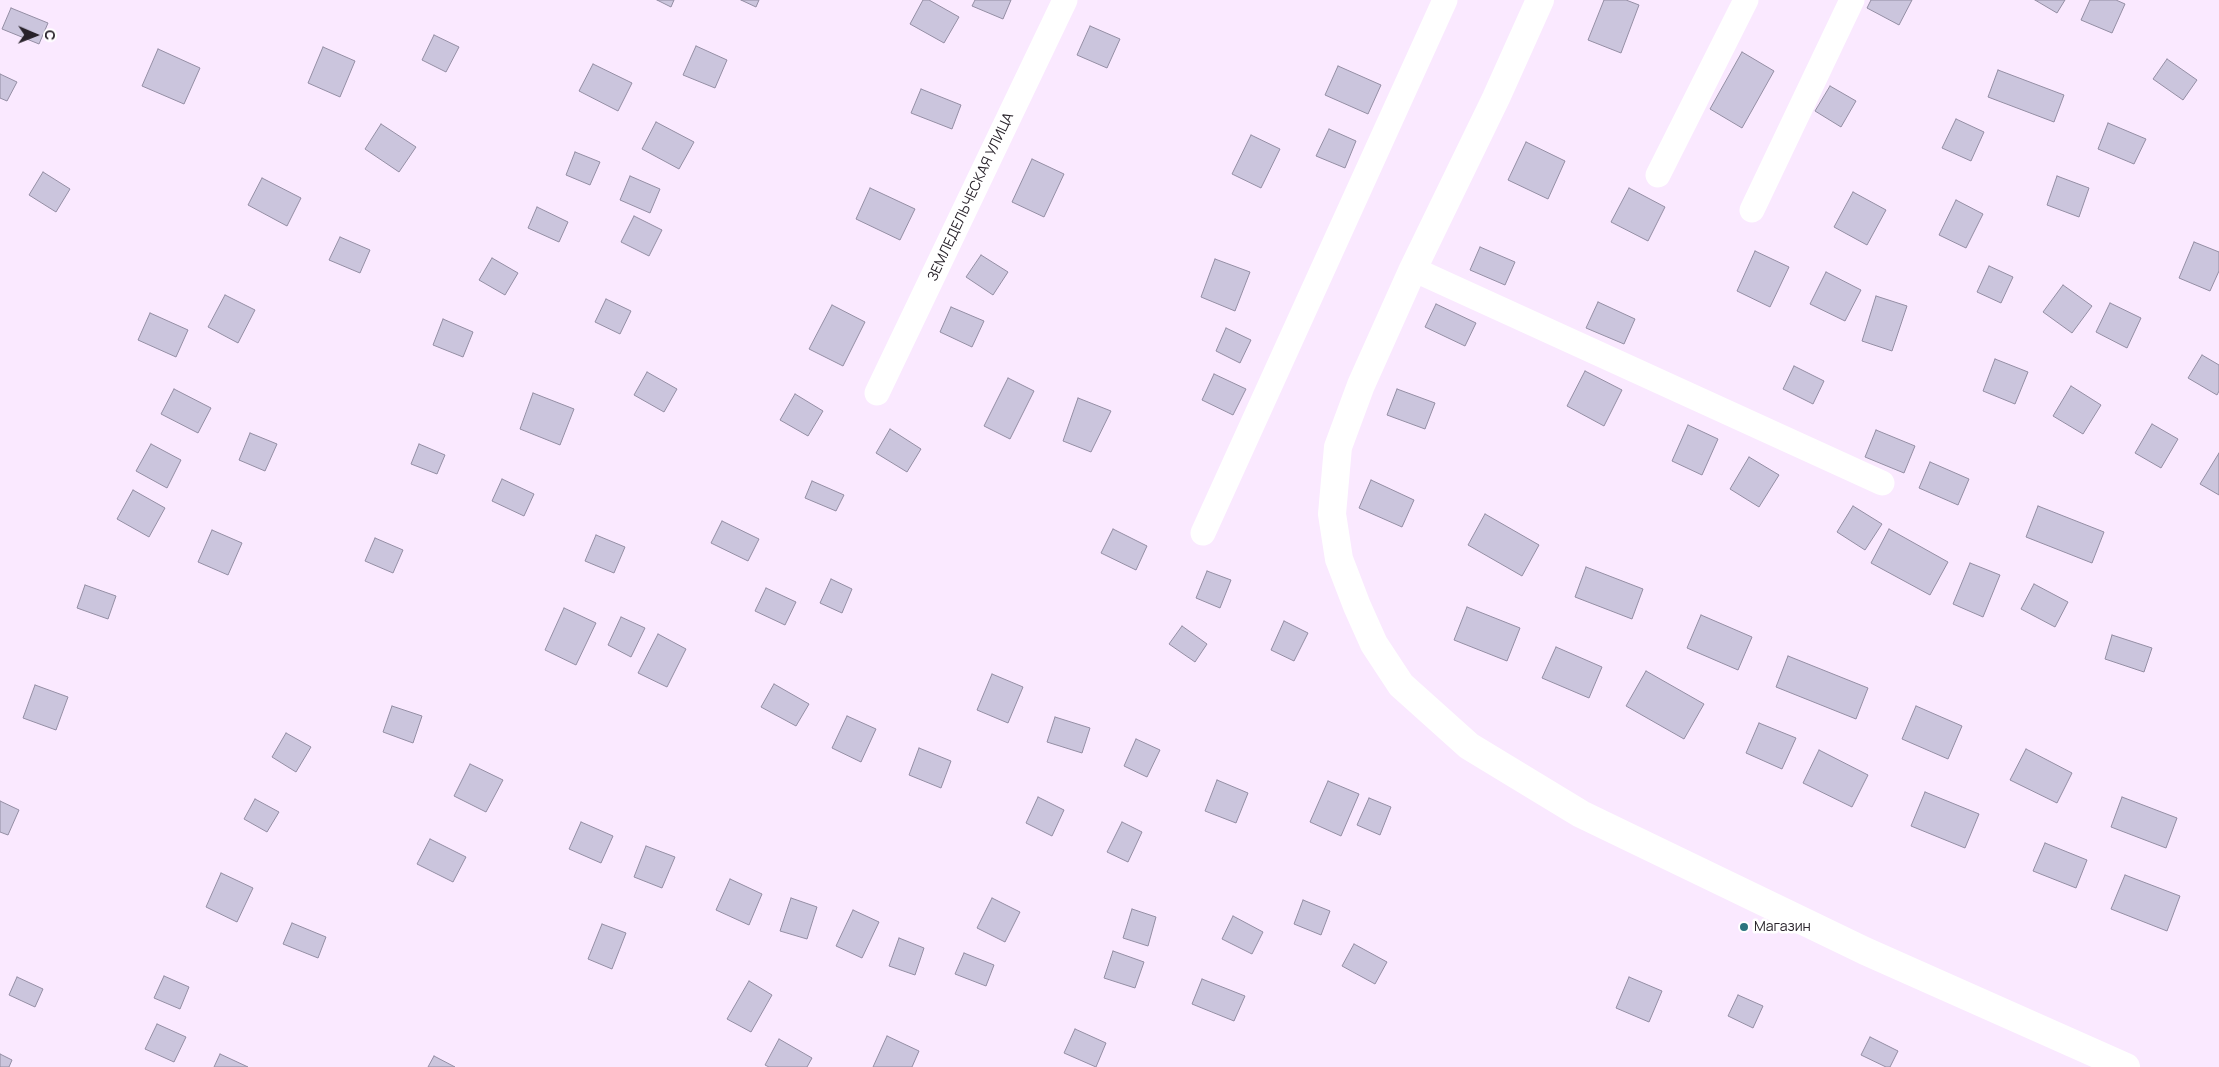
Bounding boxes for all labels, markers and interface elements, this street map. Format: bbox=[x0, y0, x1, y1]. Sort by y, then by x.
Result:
north arrow bbox=[10, 10, 60, 60]
text: С bbox=[41, 30, 60, 41]
street label: ЗЕМЛЕДЕЛЬЧЕСКАЯ УЛИЦА bbox=[925, 110, 1017, 284]
place label: Магазин bbox=[1754, 919, 1811, 935]
marker: Магазин bbox=[1738, 921, 1750, 933]

